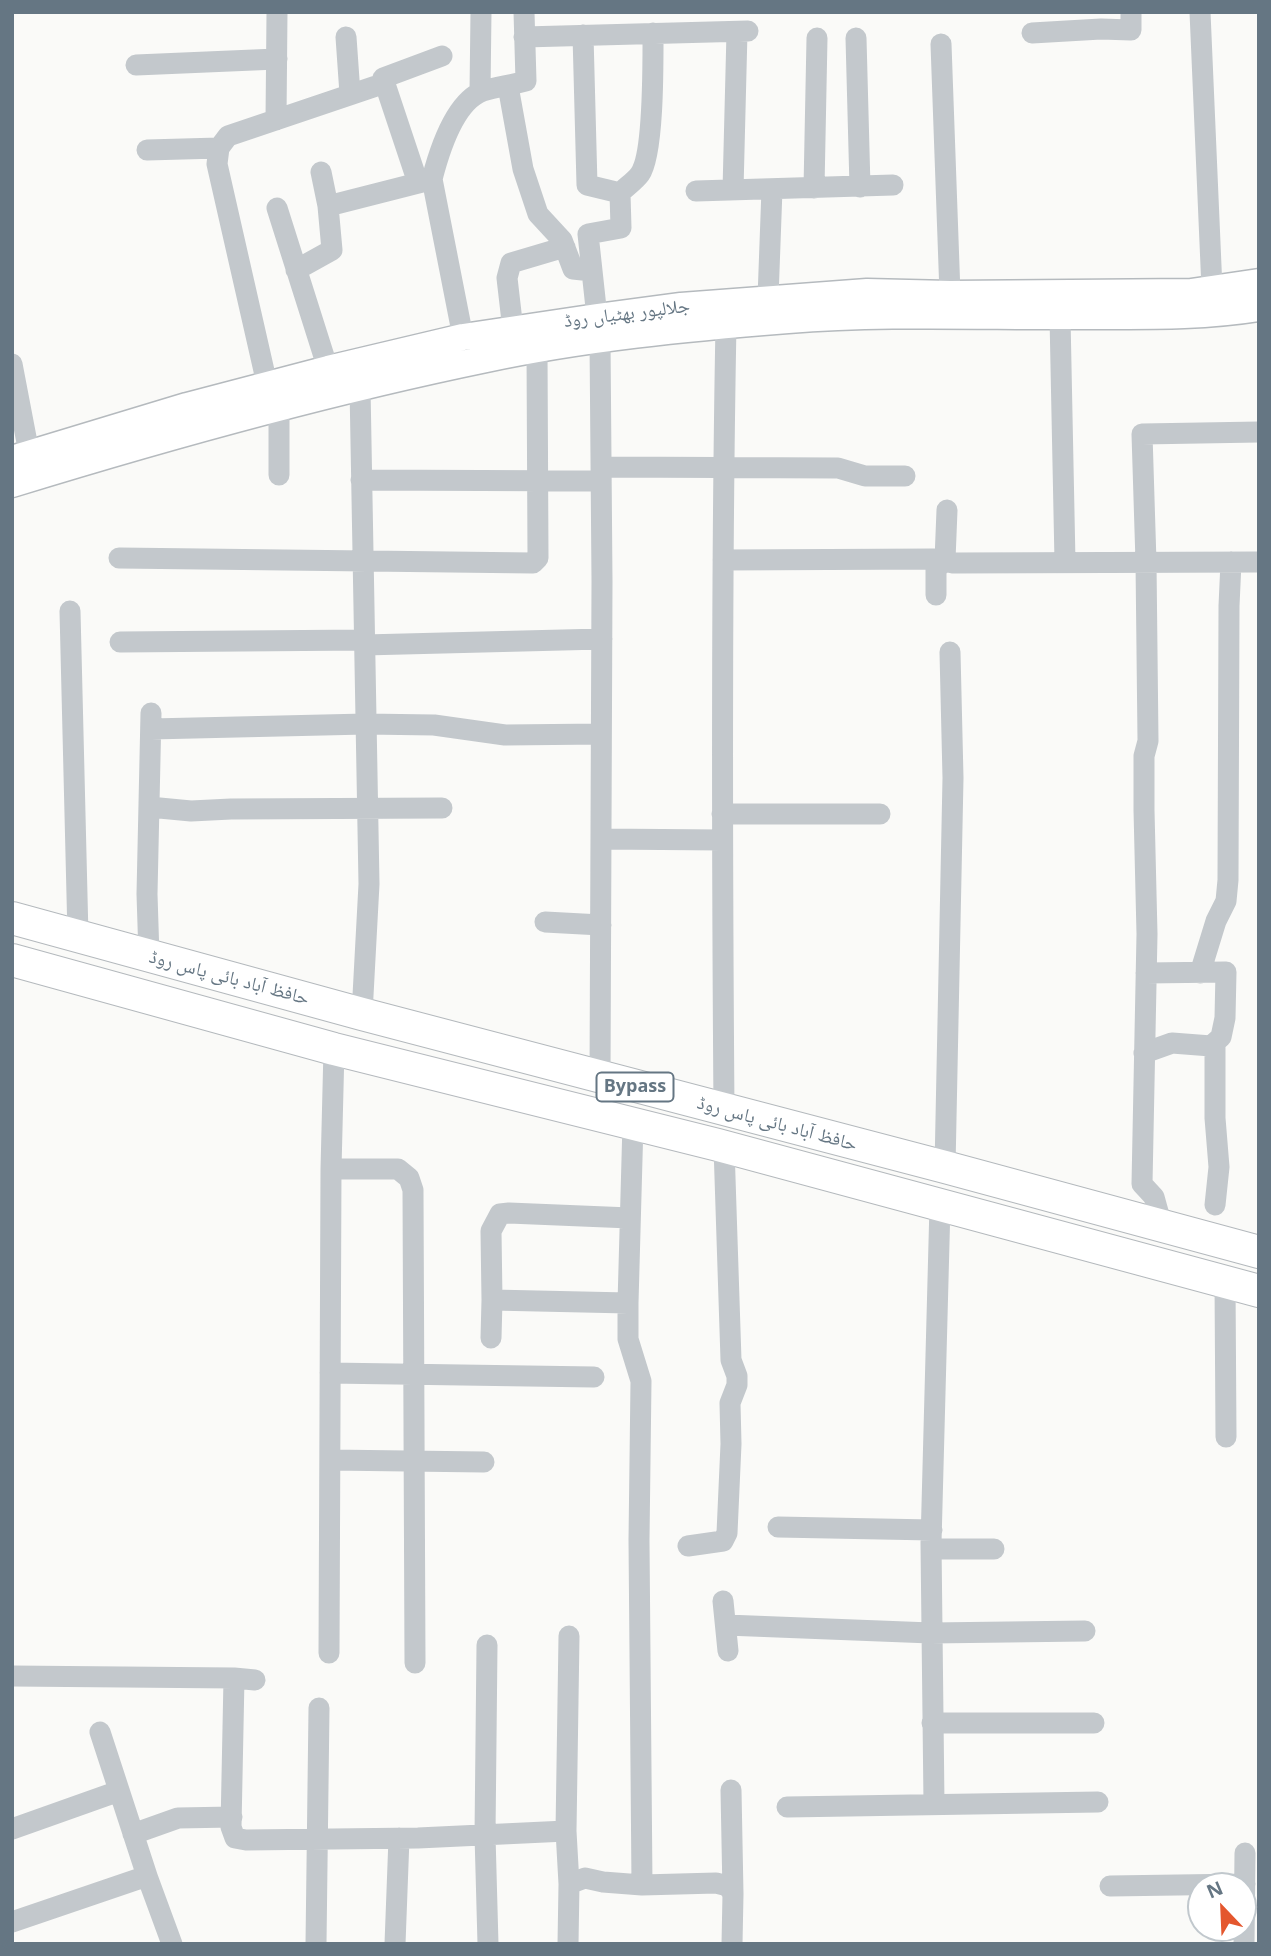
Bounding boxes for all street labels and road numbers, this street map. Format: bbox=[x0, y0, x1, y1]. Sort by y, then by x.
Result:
street label: جلالپور بھٹیاں روڈ bbox=[563, 295, 691, 333]
street label: حافظ آباد بائی پاس روڈ bbox=[146, 946, 312, 1010]
road number: Bypass bbox=[596, 1072, 674, 1102]
street label: حافظ آباد بائی پاس روڈ bbox=[694, 1092, 860, 1156]

